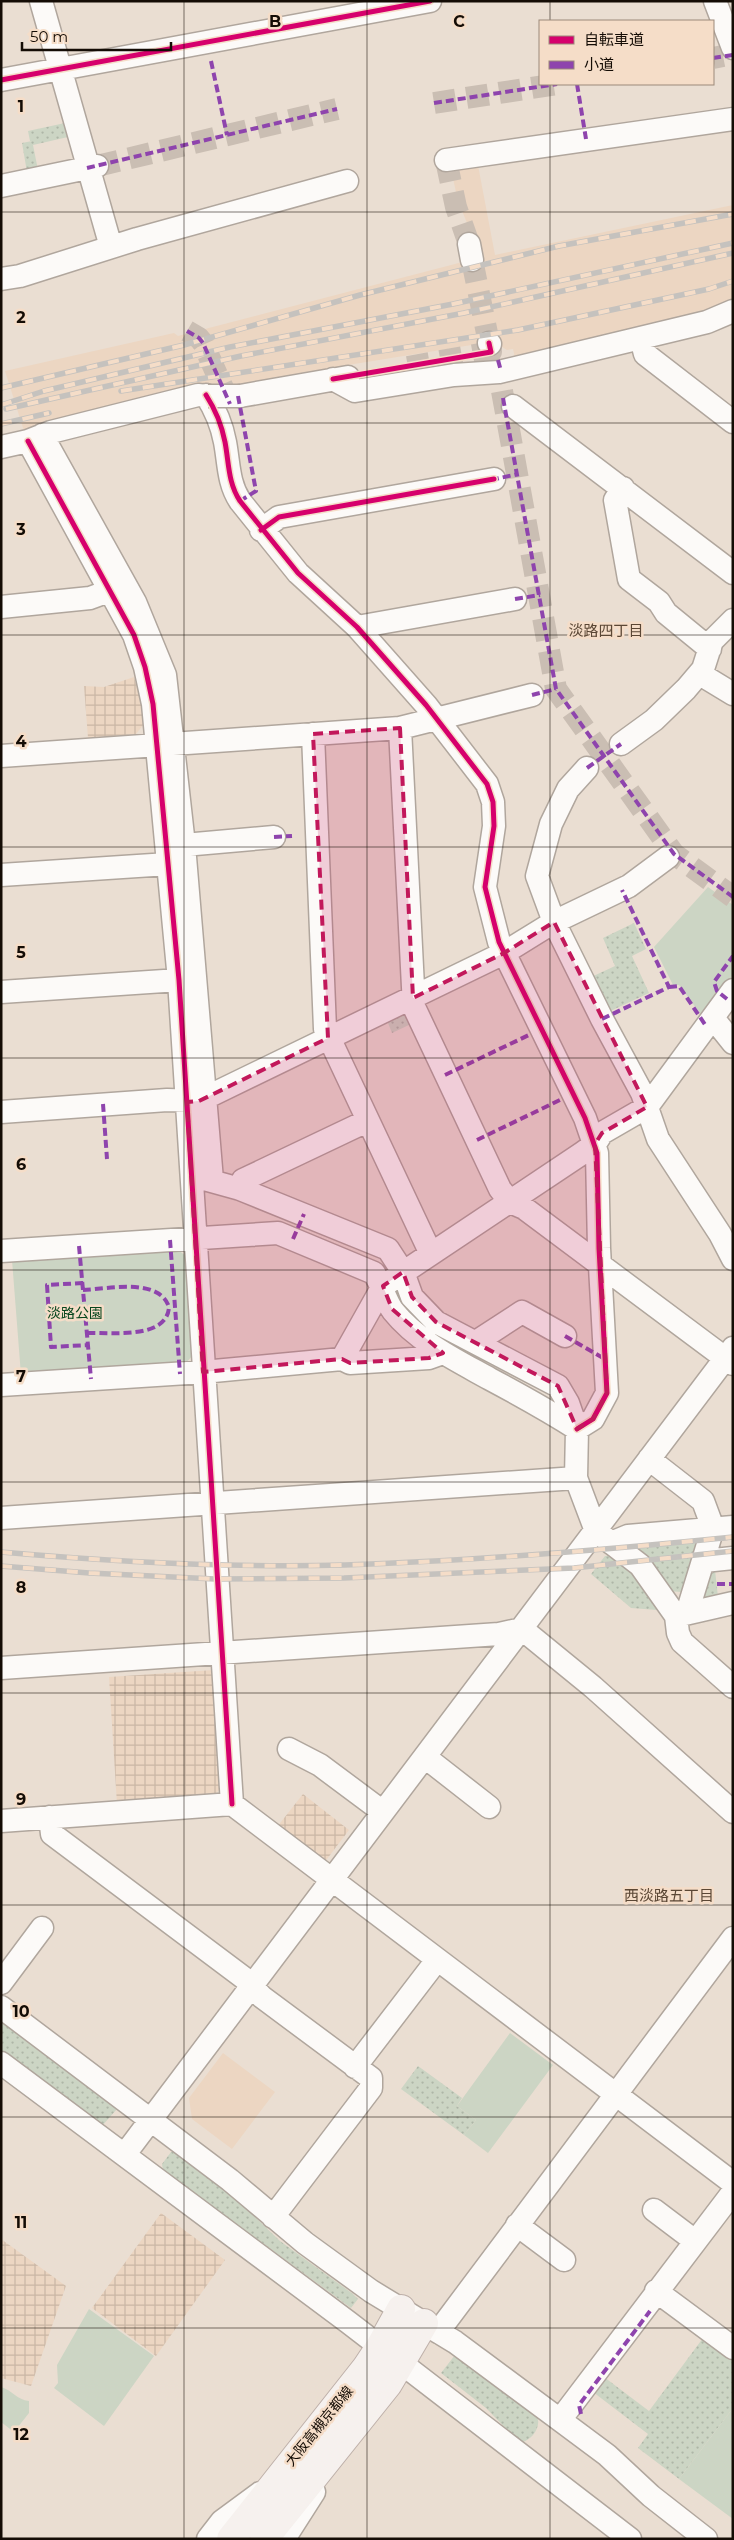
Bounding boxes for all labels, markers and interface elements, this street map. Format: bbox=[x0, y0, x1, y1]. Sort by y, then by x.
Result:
text: B bbox=[269, 12, 281, 31]
text: C bbox=[453, 12, 465, 31]
scale bar bbox=[22, 20, 171, 52]
legend bbox=[539, 20, 714, 85]
text: 50 m bbox=[30, 27, 68, 46]
text: 自転車道 bbox=[584, 30, 644, 49]
text: 小道 bbox=[584, 55, 614, 74]
text: 1 bbox=[18, 97, 24, 116]
text: 2 bbox=[16, 308, 26, 327]
text: 3 bbox=[15, 520, 26, 539]
district label: 淡路四丁目 bbox=[568, 621, 644, 640]
text: 4 bbox=[15, 732, 27, 751]
text: 5 bbox=[16, 943, 26, 962]
text: 6 bbox=[16, 1155, 26, 1174]
park label: 淡路公園 bbox=[47, 1304, 103, 1322]
text: 7 bbox=[16, 1367, 26, 1386]
text: 8 bbox=[16, 1578, 26, 1597]
text: 9 bbox=[16, 1790, 26, 1809]
district label: 西淡路五丁目 bbox=[624, 1886, 714, 1905]
text: 10 bbox=[12, 2002, 30, 2021]
text: 11 bbox=[15, 2213, 27, 2232]
street label: 大阪高槻京都線 bbox=[281, 2382, 357, 2470]
text: 12 bbox=[13, 2425, 29, 2444]

